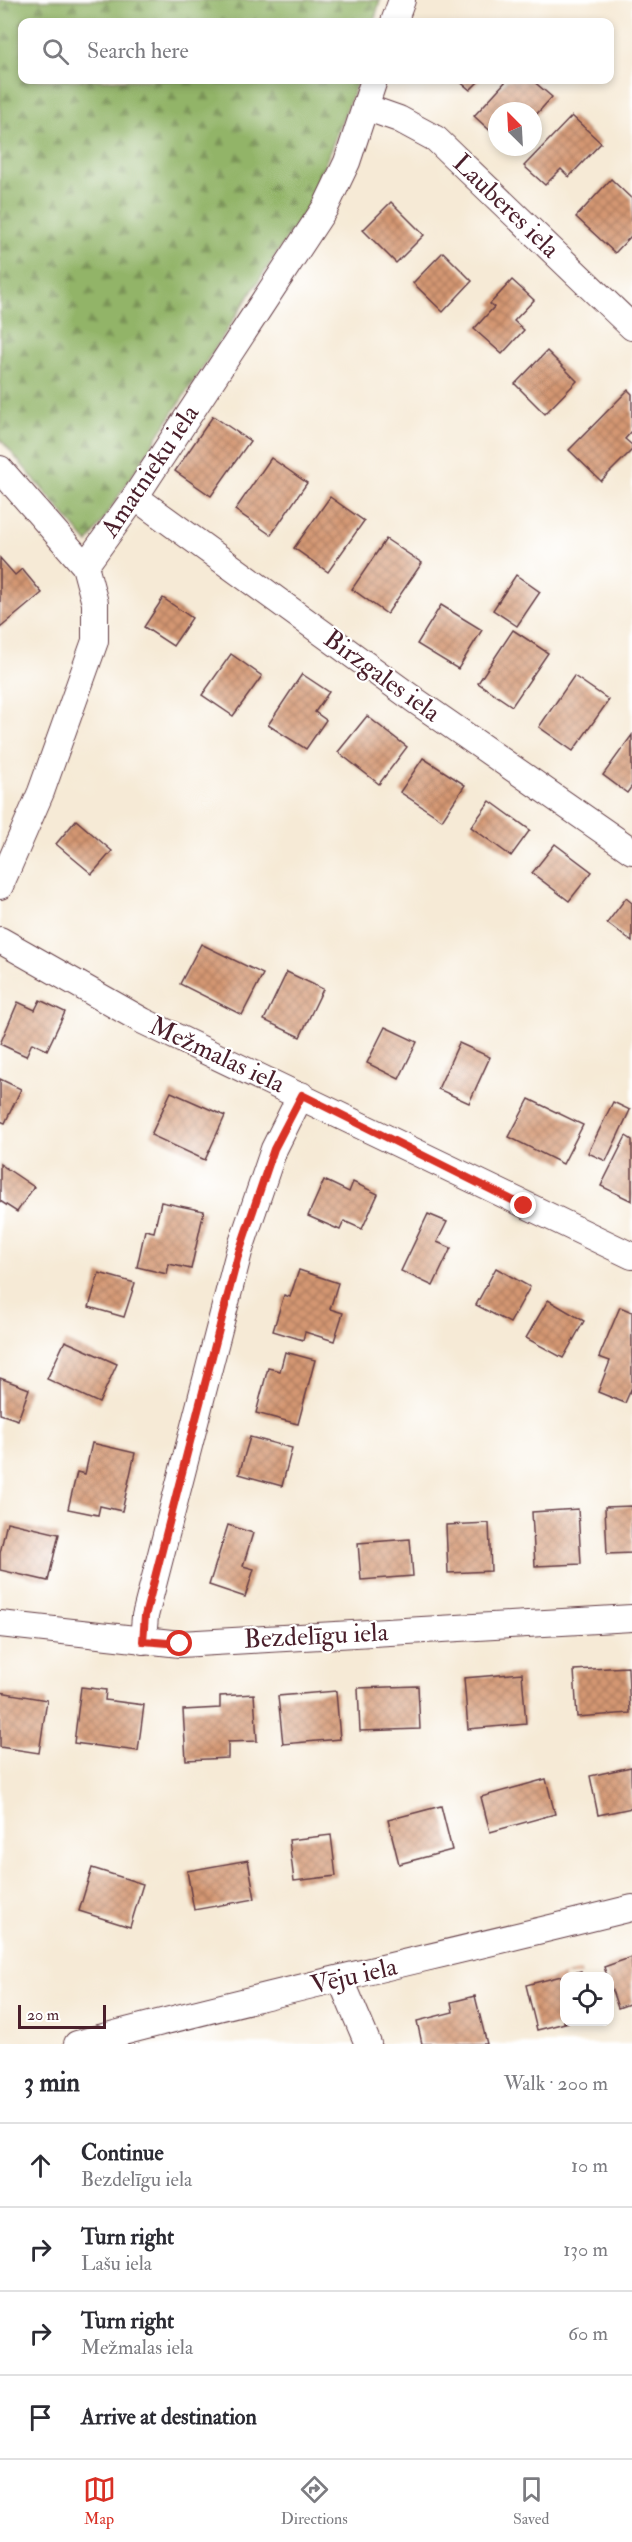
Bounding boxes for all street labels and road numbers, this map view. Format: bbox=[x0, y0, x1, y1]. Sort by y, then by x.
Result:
street label: Lauberes iela bbox=[446, 147, 566, 265]
street label: Amatnieku iela bbox=[93, 398, 206, 544]
street label: Birzgales iela bbox=[317, 623, 447, 729]
street label: Mežmalas iela bbox=[144, 1010, 290, 1100]
street label: Bezdelīgu iela bbox=[243, 1616, 389, 1656]
street label: Vēju iela bbox=[308, 1950, 401, 2001]

